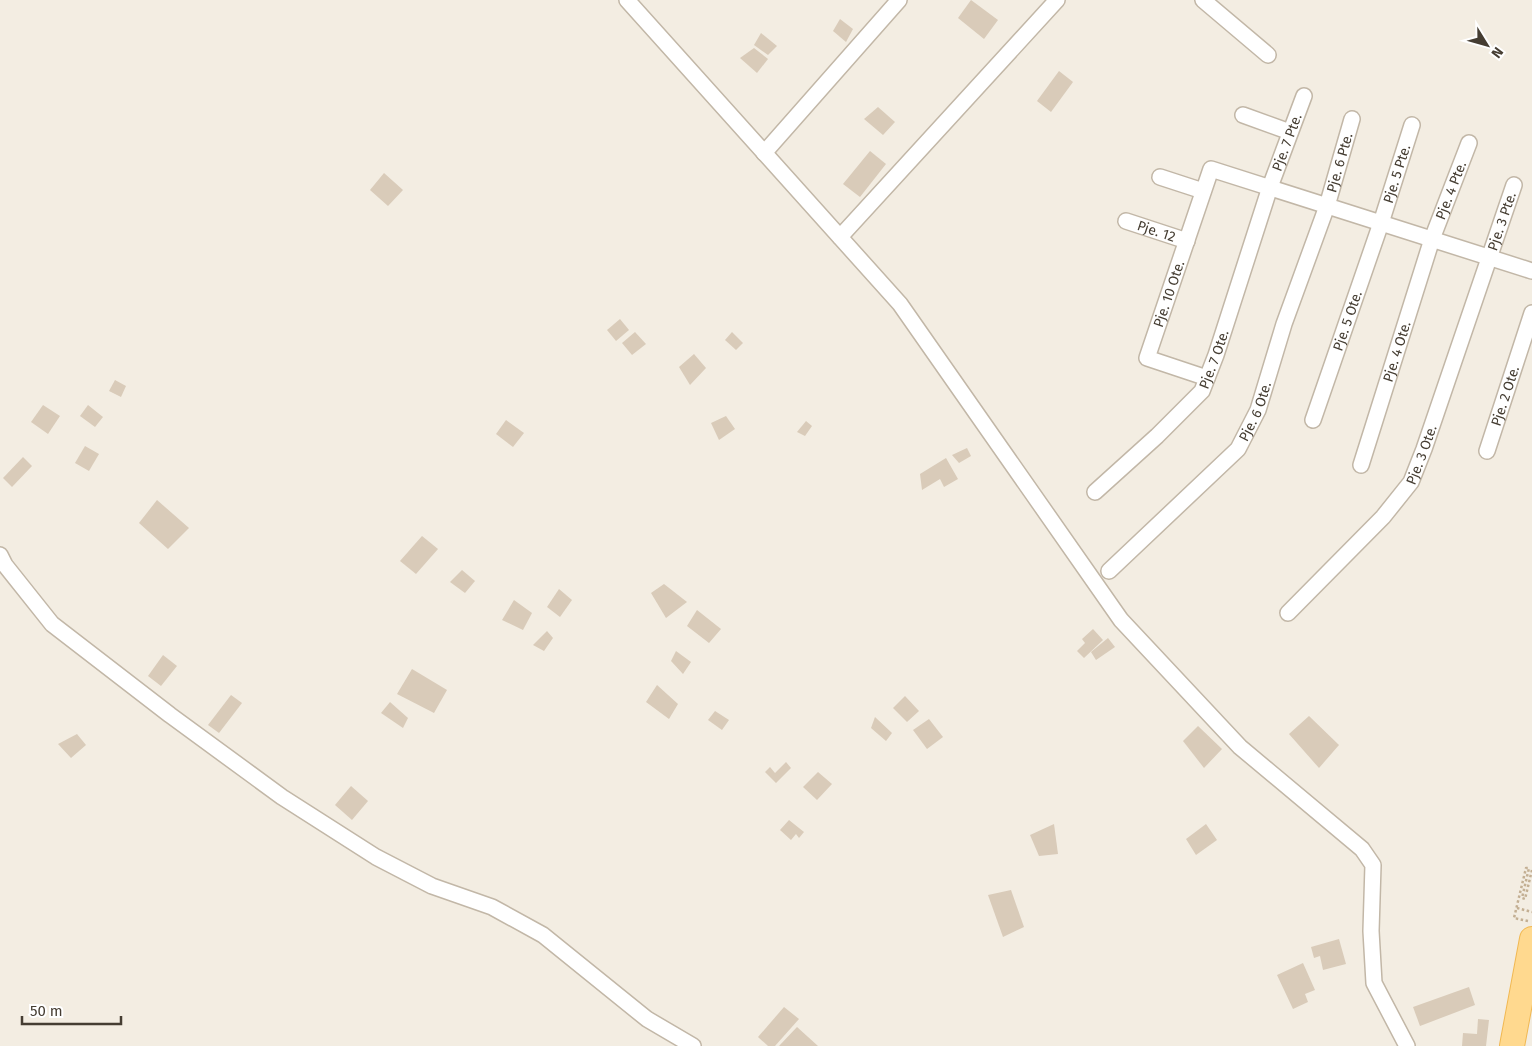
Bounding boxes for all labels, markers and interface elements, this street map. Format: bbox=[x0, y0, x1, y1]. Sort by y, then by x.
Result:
north arrow bbox=[1462, 20, 1512, 70]
text: N bbox=[1487, 44, 1507, 61]
street label: Pje. 7 Pte. bbox=[1269, 111, 1306, 174]
street label: Pje. 6 Pte. bbox=[1323, 131, 1357, 195]
street label: Pje. 5 Pte. bbox=[1380, 142, 1414, 206]
street label: Pje. 4 Pte. bbox=[1432, 159, 1470, 222]
street label: Pje. 3 Pte. bbox=[1484, 190, 1520, 253]
street label: Pje. 12 bbox=[1135, 217, 1178, 246]
street label: Pje. 10 Ote. bbox=[1150, 258, 1188, 330]
street label: Pje. 5 Ote. bbox=[1329, 289, 1366, 353]
street label: Pje. 4 Ote. bbox=[1380, 319, 1415, 384]
street label: Pje. 7 Ote. bbox=[1196, 328, 1233, 392]
street label: Pje. 2 Ote. bbox=[1488, 364, 1523, 428]
street label: Pje. 6 Ote. bbox=[1235, 380, 1275, 444]
street label: Pje. 3 Ote. bbox=[1403, 423, 1441, 487]
scale bar bbox=[22, 994, 121, 1026]
text: 50 m bbox=[30, 1002, 63, 1020]

